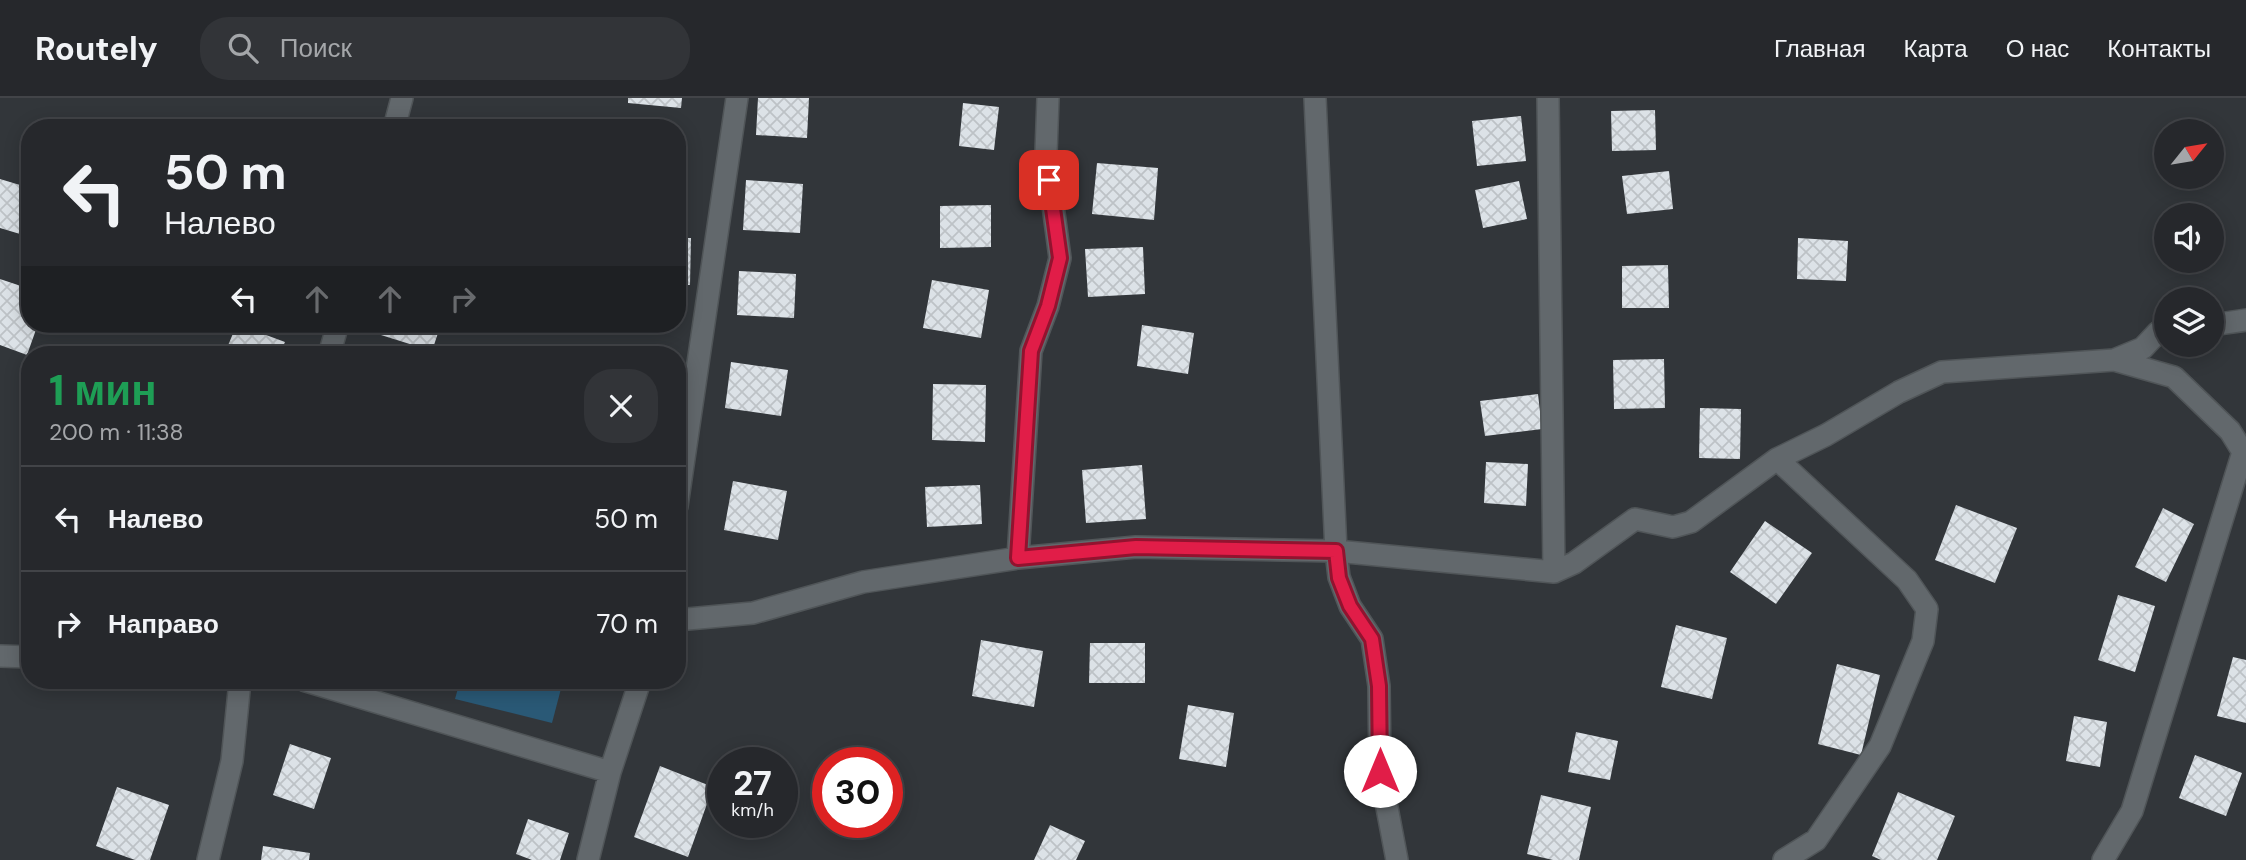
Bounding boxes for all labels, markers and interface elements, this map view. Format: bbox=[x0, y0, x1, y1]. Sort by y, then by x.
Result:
search box bbox=[200, 17, 690, 80]
text: Routely bbox=[35, 27, 158, 70]
icon: search bbox=[224, 29, 262, 67]
text: Поиск bbox=[280, 31, 352, 65]
text: Главная bbox=[1774, 33, 1865, 64]
text: Карта bbox=[1903, 33, 1968, 64]
text: О нас bbox=[2006, 33, 2069, 64]
text: Контакты bbox=[2107, 33, 2211, 64]
north arrow bbox=[2154, 119, 2224, 189]
map controls bbox=[2154, 119, 2224, 357]
text: 50 m bbox=[164, 140, 287, 204]
icon: left bbox=[49, 147, 140, 238]
pin bbox=[1019, 150, 1079, 210]
icon: arrive bbox=[1030, 161, 1068, 199]
text: Налево bbox=[164, 202, 276, 244]
button: sound bbox=[2154, 203, 2224, 273]
icon: left bbox=[225, 280, 263, 318]
icon: ahead bbox=[298, 280, 336, 318]
icon: ahead bbox=[371, 280, 409, 318]
icon: right bbox=[444, 280, 482, 318]
button: layers bbox=[2154, 287, 2224, 357]
text: 1 мин bbox=[49, 363, 157, 418]
button: close bbox=[584, 369, 658, 443]
text: 200 m · 11:38 bbox=[49, 417, 183, 447]
icon: left bbox=[49, 500, 87, 538]
text: Налево bbox=[108, 502, 203, 536]
text: 50 m bbox=[594, 502, 658, 536]
icon: right bbox=[49, 605, 87, 643]
text: Направо bbox=[108, 607, 219, 641]
text: 70 m bbox=[597, 607, 658, 641]
position arrow bbox=[1343, 734, 1417, 808]
speed limit sign: 30 bbox=[812, 747, 903, 838]
text: 27 bbox=[733, 760, 772, 806]
text: km/h bbox=[731, 798, 774, 822]

